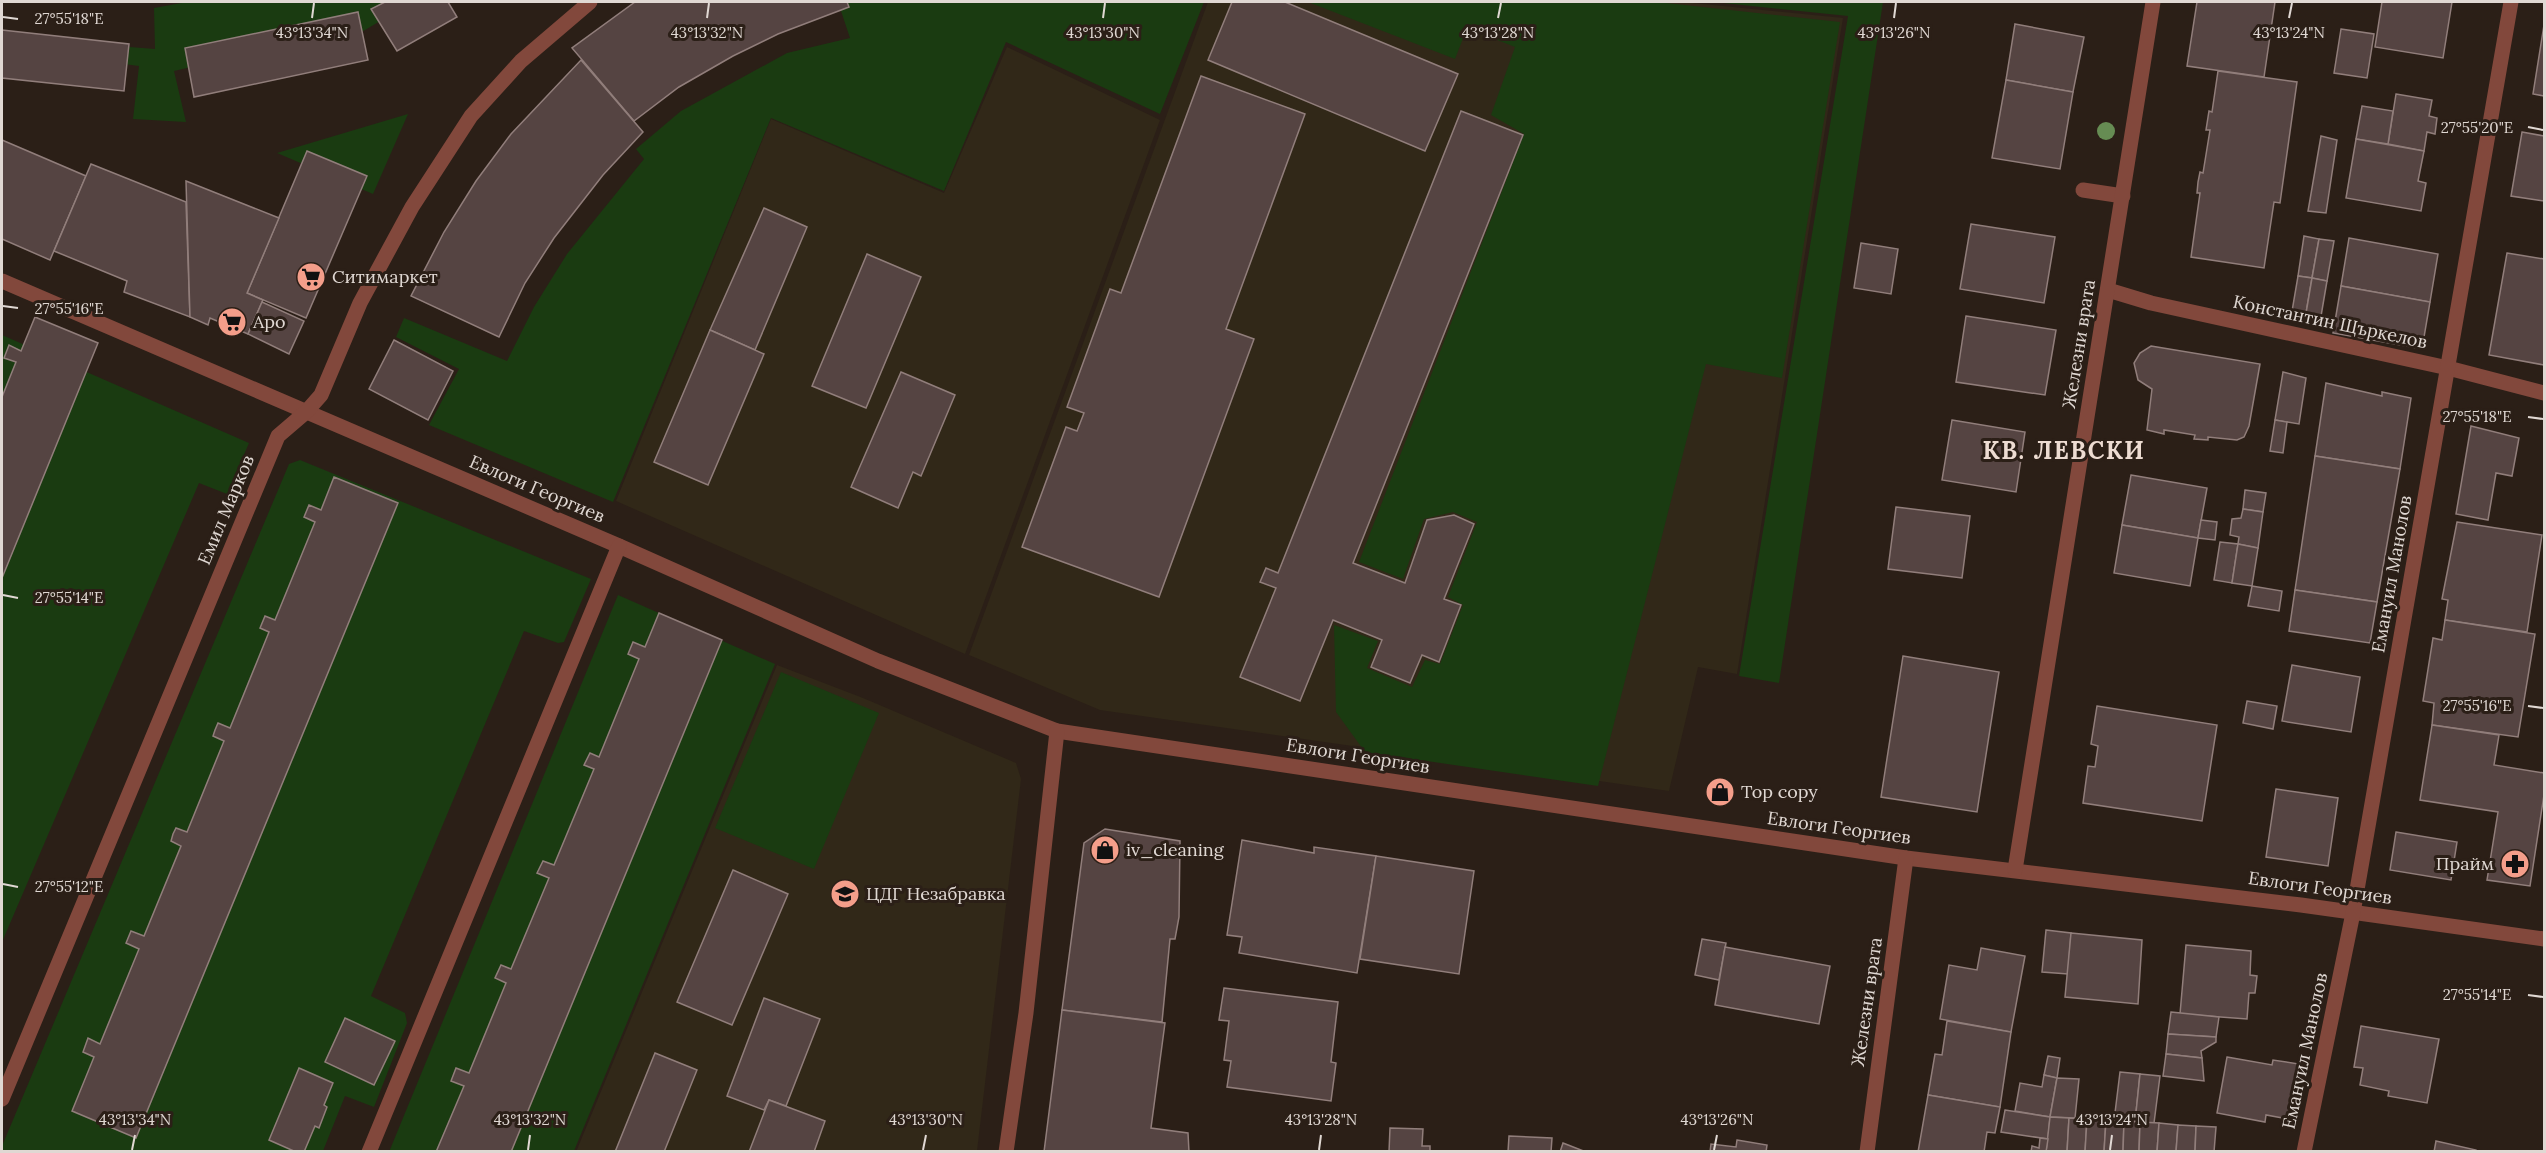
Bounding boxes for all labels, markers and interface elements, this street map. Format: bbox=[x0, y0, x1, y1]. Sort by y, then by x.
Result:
text: 27°55'18"E bbox=[35, 9, 103, 28]
text: 43°13'34"N bbox=[276, 23, 348, 42]
text: 43°13'32"N bbox=[671, 23, 743, 42]
text: 43°13'30"N bbox=[1066, 23, 1140, 42]
text: 43°13'28"N bbox=[1462, 23, 1534, 42]
text: 43°13'26"N bbox=[1858, 23, 1930, 42]
text: 43°13'24"N bbox=[2253, 23, 2325, 42]
text: 27°55'20"E bbox=[2441, 118, 2513, 137]
supermarket icon: Ситимаркет bbox=[295, 261, 327, 293]
place label: Ситимаркет bbox=[332, 265, 438, 288]
street label: Железни врата bbox=[2057, 278, 2100, 410]
street label: Константин Щъркелов bbox=[2231, 290, 2429, 353]
text: 27°55'16"E bbox=[34, 299, 104, 318]
supermarket icon: Аро bbox=[216, 306, 248, 338]
place label: Аро bbox=[252, 310, 286, 333]
text: 27°55'18"E bbox=[2443, 407, 2511, 426]
district label: КВ. ЛЕВСКИ bbox=[1983, 435, 2145, 466]
street label: Евлоги Георгиев bbox=[466, 450, 608, 527]
street label: Емил Марков bbox=[192, 451, 259, 568]
street label: Емануил Манолов bbox=[2366, 494, 2417, 654]
text: 27°55'14"E bbox=[35, 588, 103, 607]
text: 27°55'16"E bbox=[2442, 696, 2512, 715]
street label: Евлоги Георгиев bbox=[1285, 733, 1431, 778]
shop icon: Top copy bbox=[1704, 776, 1736, 808]
place label: Top copy bbox=[1741, 780, 1818, 803]
street label: Евлоги Георгиев bbox=[1766, 806, 1912, 849]
shop icon: iv_cleaning bbox=[1089, 834, 1121, 866]
place label: iv_cleaning bbox=[1126, 838, 1225, 861]
pharmacy icon: Прайм bbox=[2499, 848, 2531, 880]
place label: Прайм bbox=[2436, 852, 2494, 875]
street label: Евлоги Георгиев bbox=[2247, 866, 2393, 909]
text: 27°55'12"E bbox=[35, 877, 103, 896]
school or university icon: ЦДГ Незабравка bbox=[829, 878, 861, 910]
place label: ЦДГ Незабравка bbox=[866, 882, 1006, 905]
street label: Железни врата bbox=[1846, 936, 1887, 1068]
street label: Емануил Манолов bbox=[2277, 971, 2332, 1131]
text: 27°55'14"E bbox=[2443, 985, 2511, 1004]
text: 43°13'34"N bbox=[99, 1110, 171, 1129]
text: 43°13'32"N bbox=[494, 1110, 566, 1129]
text: 43°13'30"N bbox=[889, 1110, 963, 1129]
text: 43°13'28"N bbox=[1285, 1110, 1357, 1129]
text: 43°13'26"N bbox=[1681, 1110, 1753, 1129]
text: 43°13'24"N bbox=[2076, 1110, 2148, 1129]

